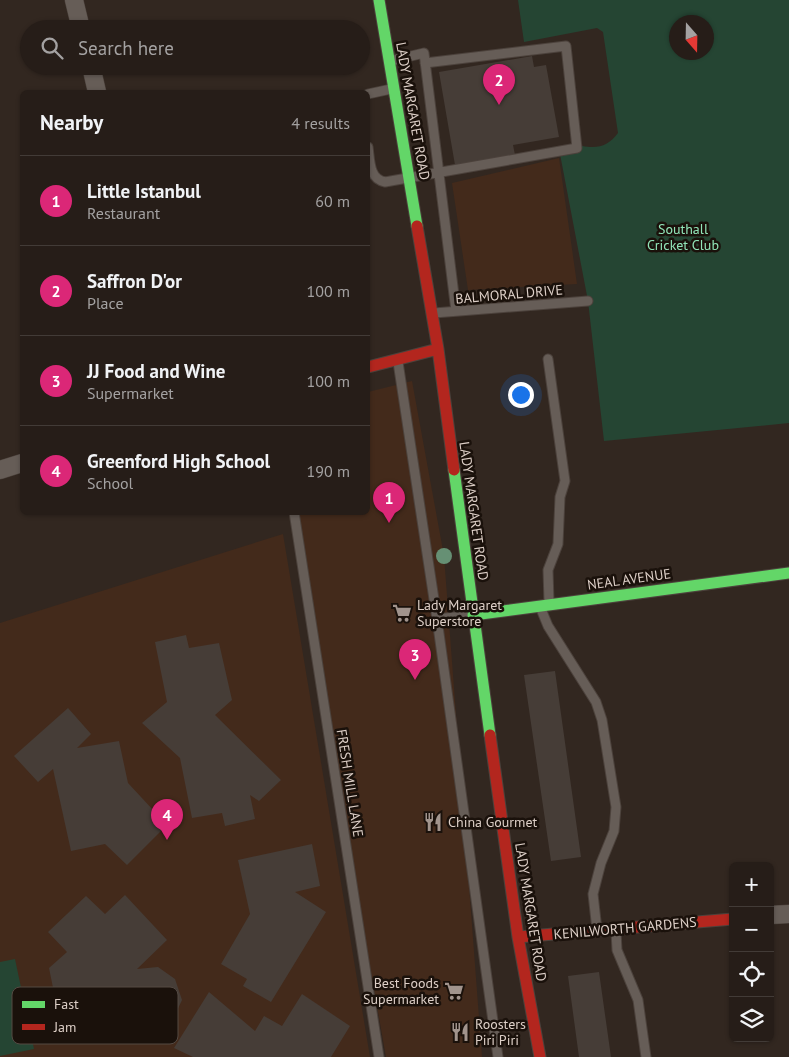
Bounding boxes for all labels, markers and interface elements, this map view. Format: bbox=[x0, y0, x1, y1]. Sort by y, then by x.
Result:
north arrow bbox=[669, 15, 714, 60]
search box bbox=[20, 20, 370, 75]
icon: search bbox=[38, 34, 66, 62]
text: Search here bbox=[78, 36, 174, 60]
street label: LADY MARGARET ROAD bbox=[392, 40, 434, 182]
pin: 2 bbox=[483, 64, 515, 105]
text: Nearby bbox=[40, 109, 103, 136]
text: 4 results bbox=[291, 113, 350, 133]
text: Little Istanbul bbox=[87, 179, 201, 203]
text: 1 bbox=[51, 191, 61, 211]
text: 60 m bbox=[315, 191, 350, 211]
text: Restaurant bbox=[87, 203, 160, 223]
park label: Southall Cricket Club bbox=[647, 220, 719, 254]
text: Saffron D'or bbox=[87, 269, 182, 293]
street label: BALMORAL DRIVE bbox=[455, 280, 563, 308]
text: 2 bbox=[51, 281, 61, 301]
text: 100 m bbox=[307, 281, 350, 301]
text: Place bbox=[87, 293, 124, 313]
text: JJ Food and Wine bbox=[87, 359, 225, 383]
text: 3 bbox=[51, 371, 61, 391]
text: 100 m bbox=[307, 371, 350, 391]
your location bbox=[508, 382, 534, 408]
text: Supermarket bbox=[87, 383, 174, 403]
street label: LADY MARGARET ROAD bbox=[455, 440, 493, 582]
text: Greenford High School bbox=[87, 449, 270, 473]
text: 4 bbox=[51, 461, 61, 481]
text: 190 m bbox=[307, 461, 350, 481]
text: School bbox=[87, 473, 133, 493]
pin: 1 bbox=[373, 482, 405, 523]
street label: NEAL AVENUE bbox=[586, 564, 672, 594]
place label: Lady Margaret Superstore bbox=[417, 596, 502, 630]
supermarket icon: Lady Margaret Superstore bbox=[391, 602, 413, 624]
pin: 3 bbox=[399, 639, 431, 680]
street label: FRESH MILL LANE bbox=[333, 728, 367, 838]
pin: 4 bbox=[151, 799, 183, 840]
restaurant icon: China Gourmet bbox=[422, 811, 444, 833]
place label: China Gourmet bbox=[448, 813, 538, 831]
street label: LADY MARGARET ROAD bbox=[511, 841, 551, 983]
map controls bbox=[729, 862, 774, 1042]
button: + bbox=[729, 862, 774, 907]
button: − bbox=[729, 907, 774, 952]
street label: KENILWORTH GARDENS bbox=[553, 913, 697, 943]
button: locate bbox=[729, 952, 774, 997]
place label: Best Foods Supermarket bbox=[363, 974, 439, 1008]
supermarket icon: Best Foods Supermarket bbox=[443, 980, 465, 1002]
legend bbox=[12, 987, 178, 1044]
text: Fast bbox=[54, 995, 79, 1013]
button: layers bbox=[729, 997, 774, 1042]
place label: Roosters Piri Piri bbox=[475, 1015, 526, 1049]
text: Jam bbox=[53, 1018, 76, 1036]
restaurant icon: Roosters Piri Piri bbox=[449, 1021, 471, 1043]

